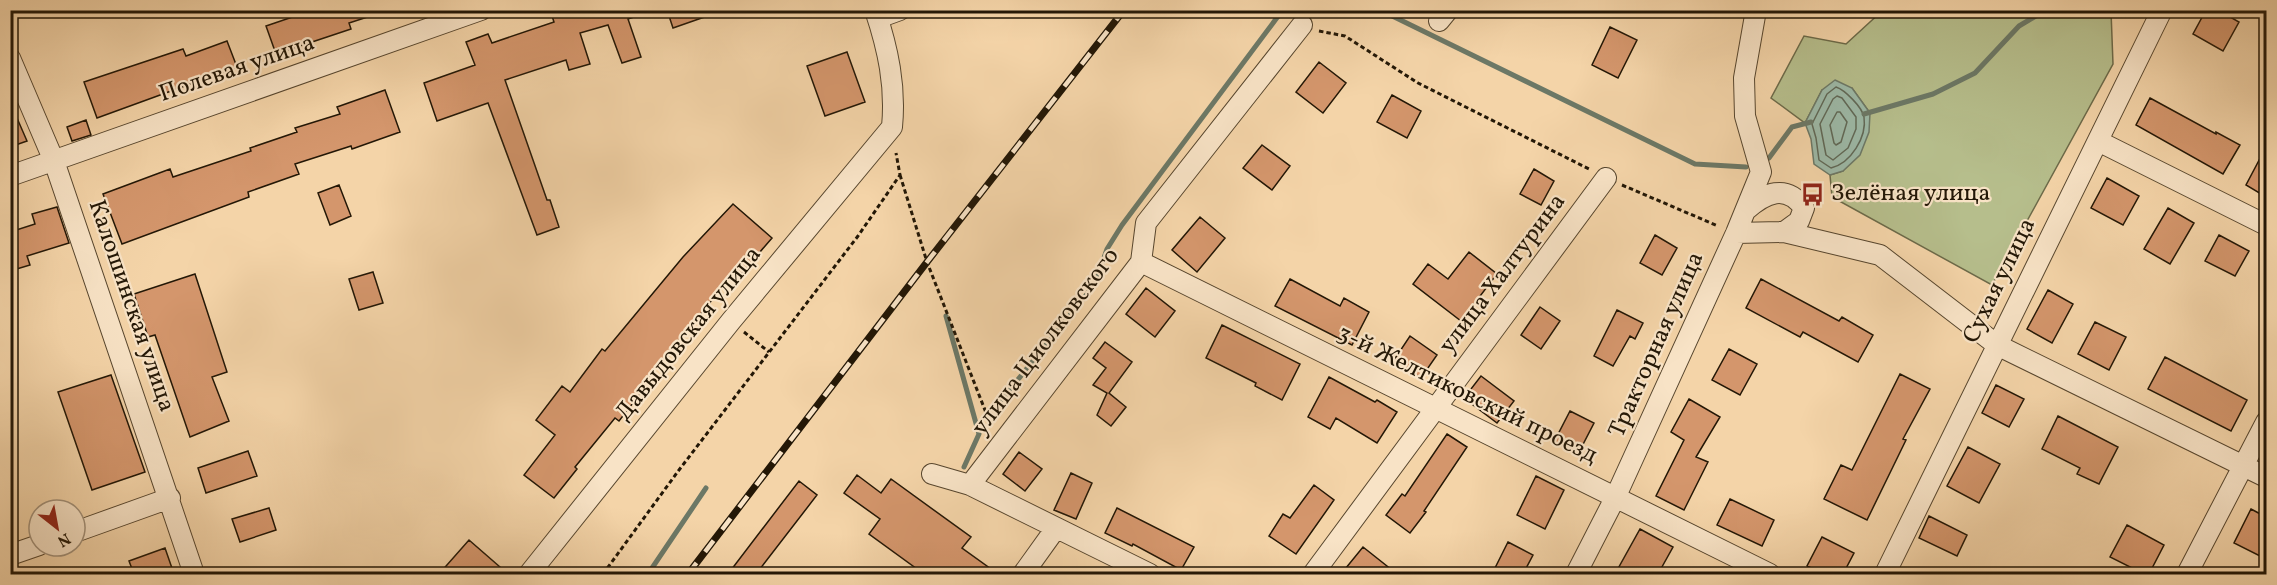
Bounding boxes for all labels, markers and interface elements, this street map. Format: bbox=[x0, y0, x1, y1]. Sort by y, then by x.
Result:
street label: Полевая улица bbox=[155, 26, 319, 112]
place label: Зелёная улица bbox=[1831, 177, 1991, 211]
bus stop icon: Зелёная улица bbox=[1800, 181, 1826, 207]
street label: улица Халтурина bbox=[1431, 187, 1575, 361]
street label: Калошинская улица bbox=[79, 195, 183, 417]
street label: Сухая улица bbox=[1955, 213, 2045, 349]
street label: Давыдовская улица bbox=[608, 239, 770, 429]
street label: улица Циолковского bbox=[964, 241, 1128, 443]
street label: Тракторная улица bbox=[1601, 247, 1713, 443]
street label: 3-й Желтиковский проезд bbox=[1331, 317, 1603, 473]
north arrow bbox=[27, 498, 87, 558]
text: N bbox=[53, 527, 74, 552]

